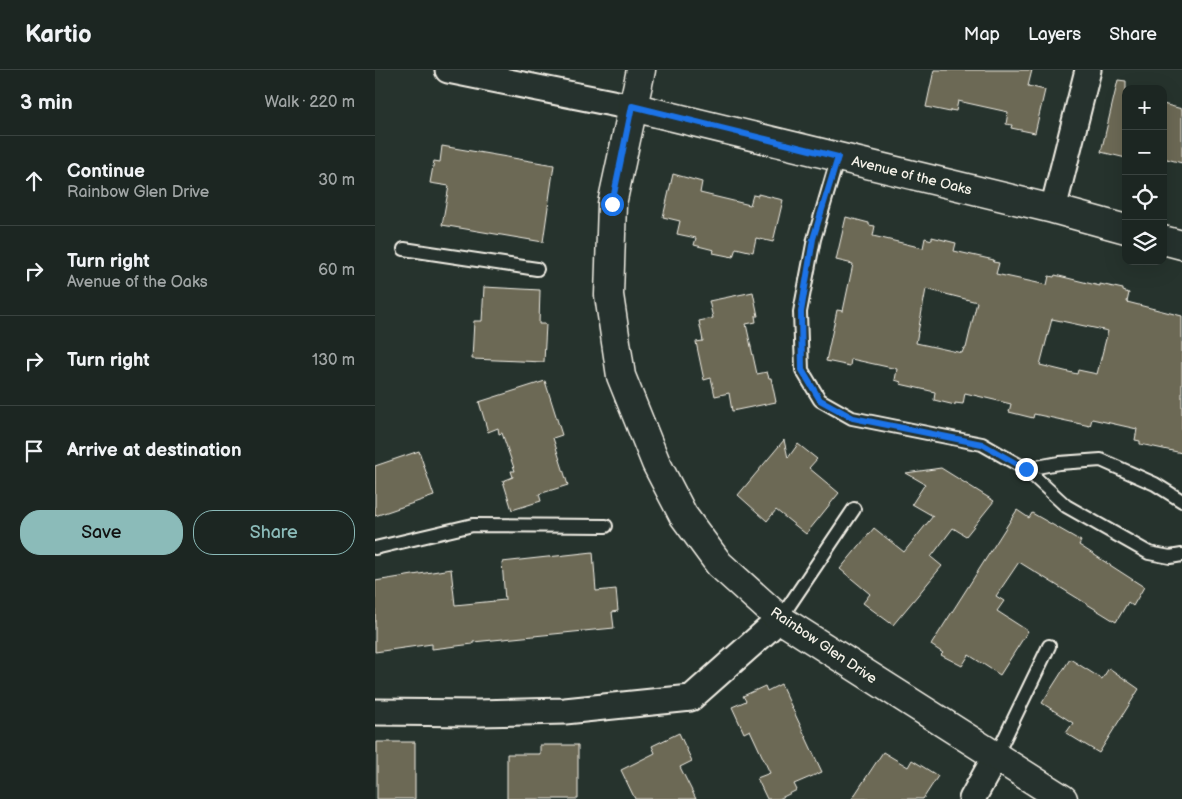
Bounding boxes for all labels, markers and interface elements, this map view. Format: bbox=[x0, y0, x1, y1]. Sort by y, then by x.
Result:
text: Kartio bbox=[25, 20, 92, 49]
text: Map bbox=[964, 24, 1000, 45]
text: Layers bbox=[1028, 24, 1081, 45]
text: Share bbox=[1109, 24, 1157, 45]
map controls bbox=[1122, 85, 1167, 265]
button: + bbox=[1122, 85, 1167, 130]
text: 3 min bbox=[20, 90, 73, 115]
text: Walk · 220 m bbox=[265, 93, 355, 112]
button: − bbox=[1122, 130, 1167, 175]
street label: Avenue of the Oaks bbox=[850, 152, 974, 199]
text: Continue bbox=[67, 160, 145, 183]
icon: ahead bbox=[20, 167, 48, 195]
text: 30 m bbox=[318, 171, 355, 190]
button: locate bbox=[1122, 175, 1167, 220]
text: Rainbow Glen Drive bbox=[67, 183, 209, 202]
route start bbox=[601, 193, 624, 216]
button: layers bbox=[1122, 220, 1167, 265]
text: Turn right bbox=[67, 250, 150, 273]
icon: right bbox=[20, 257, 48, 285]
text: 60 m bbox=[318, 261, 355, 280]
text: Avenue of the Oaks bbox=[67, 273, 208, 292]
icon: right bbox=[20, 347, 48, 375]
text: Turn right bbox=[67, 349, 150, 372]
text: 130 m bbox=[312, 351, 355, 370]
icon: arrive bbox=[20, 437, 48, 465]
text: Arrive at destination bbox=[67, 439, 242, 462]
route end bbox=[1015, 458, 1038, 481]
button: Save bbox=[20, 510, 183, 555]
button: Share bbox=[193, 510, 355, 555]
street label: Rainbow Glen Drive bbox=[767, 604, 880, 687]

